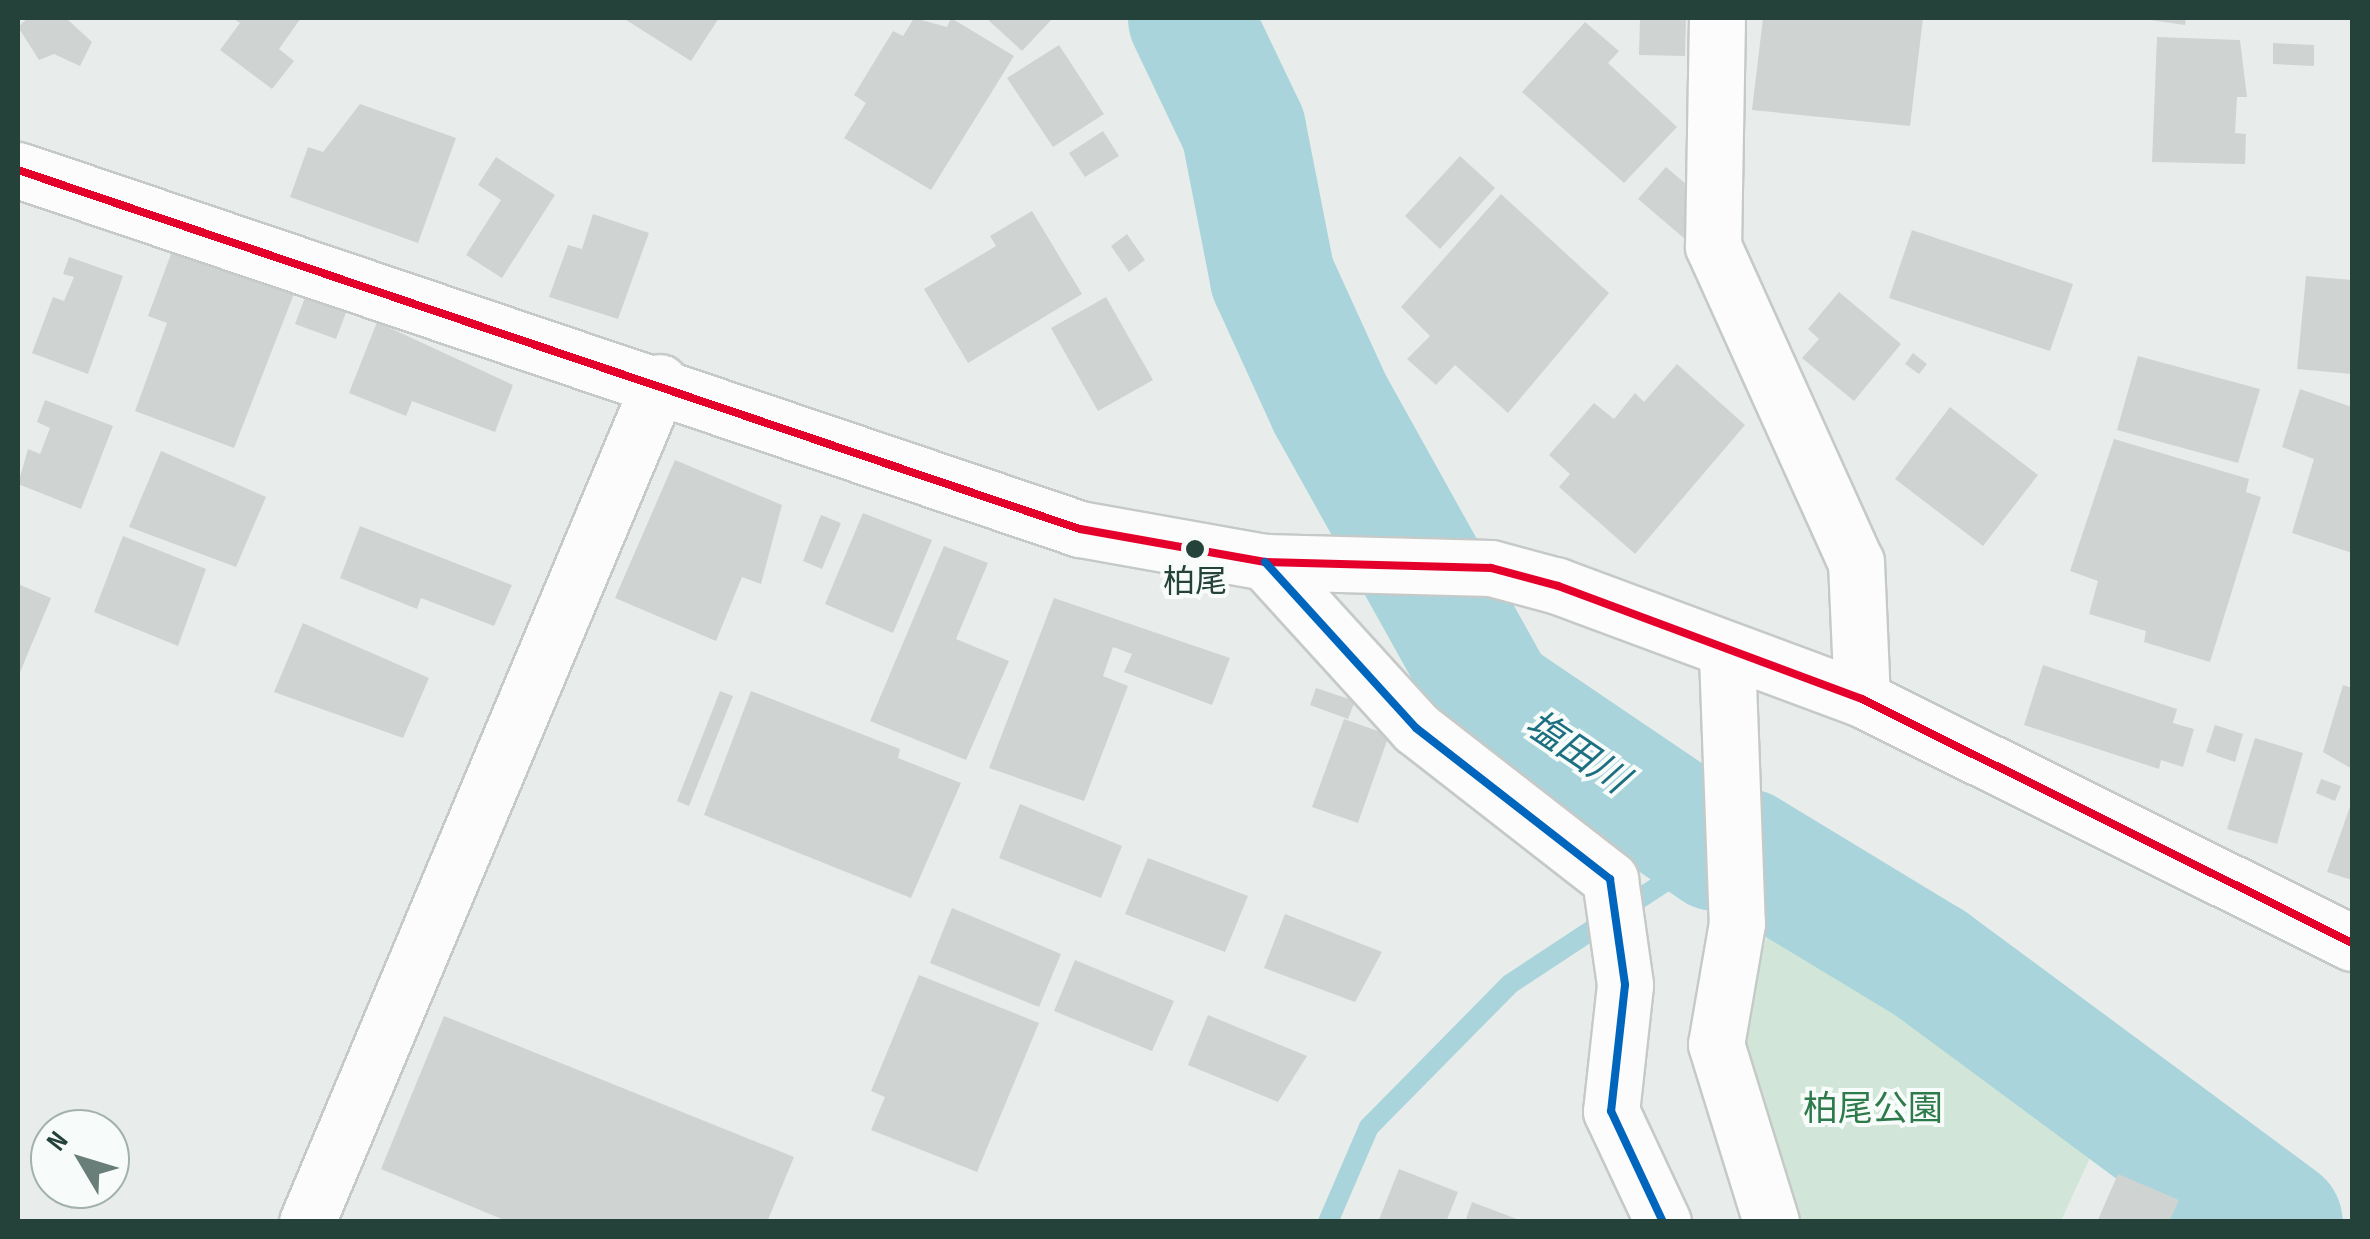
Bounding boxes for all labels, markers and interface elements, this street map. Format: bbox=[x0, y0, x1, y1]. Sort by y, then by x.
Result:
marker: 柏尾 bbox=[1185, 539, 1205, 559]
place label: 柏尾 bbox=[1163, 564, 1227, 602]
water label: 塩田川 bbox=[1516, 702, 1636, 804]
park label: 柏尾公園 bbox=[1803, 1089, 1943, 1131]
north arrow bbox=[30, 1109, 130, 1209]
text: N bbox=[40, 1125, 75, 1158]

